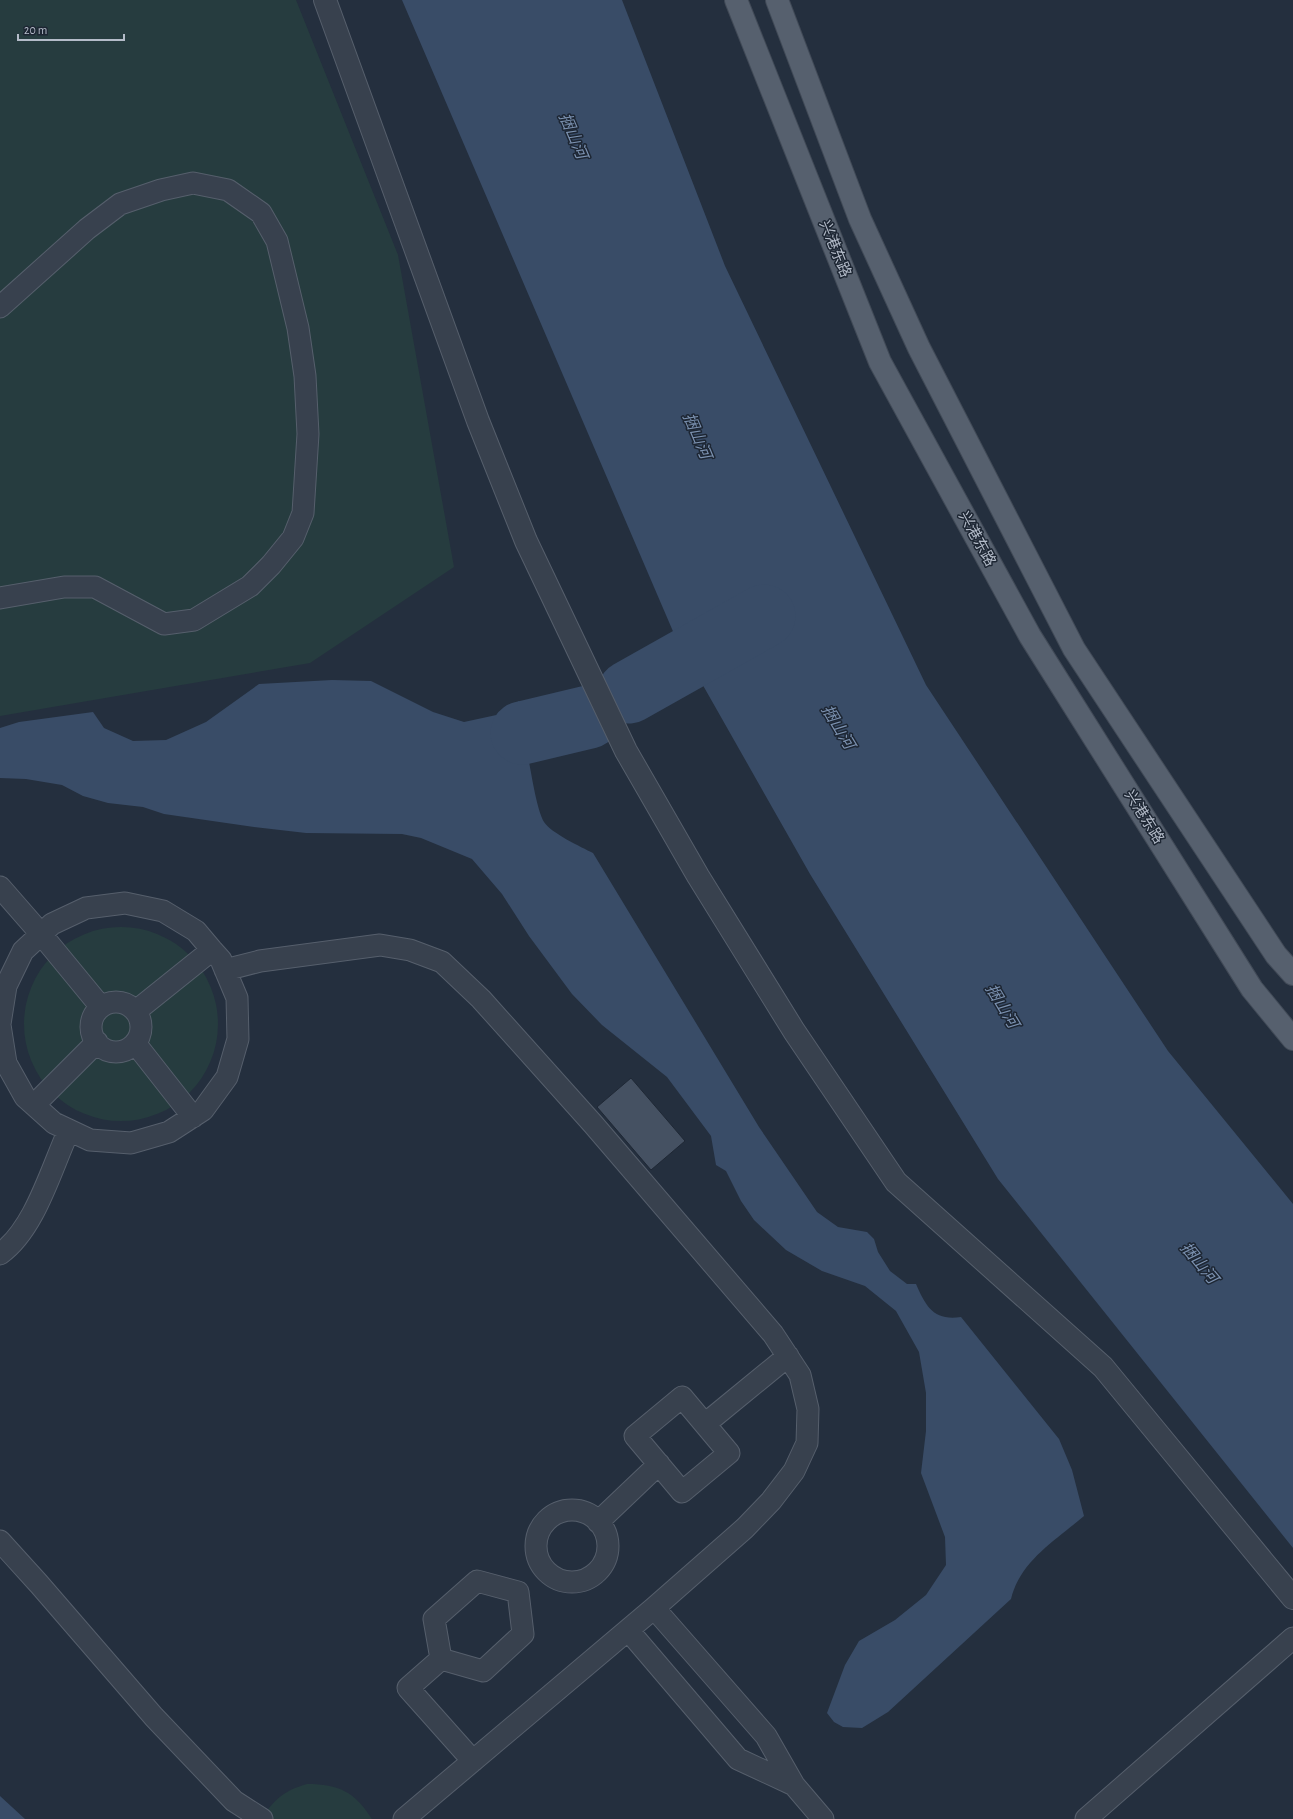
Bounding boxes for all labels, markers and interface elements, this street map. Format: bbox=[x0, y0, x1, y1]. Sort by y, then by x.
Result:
scale bar bbox=[18, 16, 124, 42]
text: 20 m bbox=[24, 24, 47, 36]
water label: 捆山河 bbox=[556, 110, 592, 164]
street label: 兴港东路 bbox=[817, 218, 854, 280]
water label: 捆山河 bbox=[680, 410, 716, 464]
street label: 兴港东路 bbox=[956, 509, 999, 569]
water label: 捆山河 bbox=[819, 702, 860, 754]
street label: 兴港东路 bbox=[1122, 787, 1167, 846]
water label: 捆山河 bbox=[983, 981, 1024, 1033]
water label: 捆山河 bbox=[1177, 1239, 1223, 1289]

